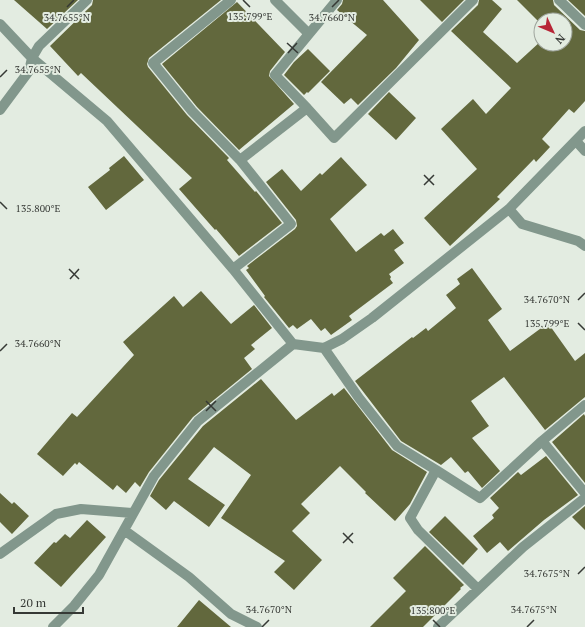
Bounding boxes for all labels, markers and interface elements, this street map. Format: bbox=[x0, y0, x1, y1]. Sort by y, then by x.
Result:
text: 135.799°E bbox=[228, 10, 273, 23]
text: 34.7655°N bbox=[44, 11, 91, 24]
text: 34.7660°N bbox=[309, 11, 356, 24]
north arrow bbox=[533, 12, 573, 52]
text: N bbox=[552, 31, 568, 47]
text: 34.7655°N bbox=[15, 63, 62, 76]
text: 135.800°E bbox=[16, 202, 61, 215]
text: 34.7670°N bbox=[524, 293, 571, 306]
text: 135.799°E bbox=[525, 317, 570, 330]
text: 34.7660°N bbox=[15, 337, 62, 350]
text: 34.7675°N bbox=[524, 567, 571, 580]
scale bar bbox=[14, 589, 83, 615]
text: 20 m bbox=[20, 595, 47, 610]
text: 34.7670°N bbox=[246, 603, 293, 616]
text: 34.7675°N bbox=[511, 603, 558, 616]
text: 135.800°E bbox=[411, 604, 456, 617]

